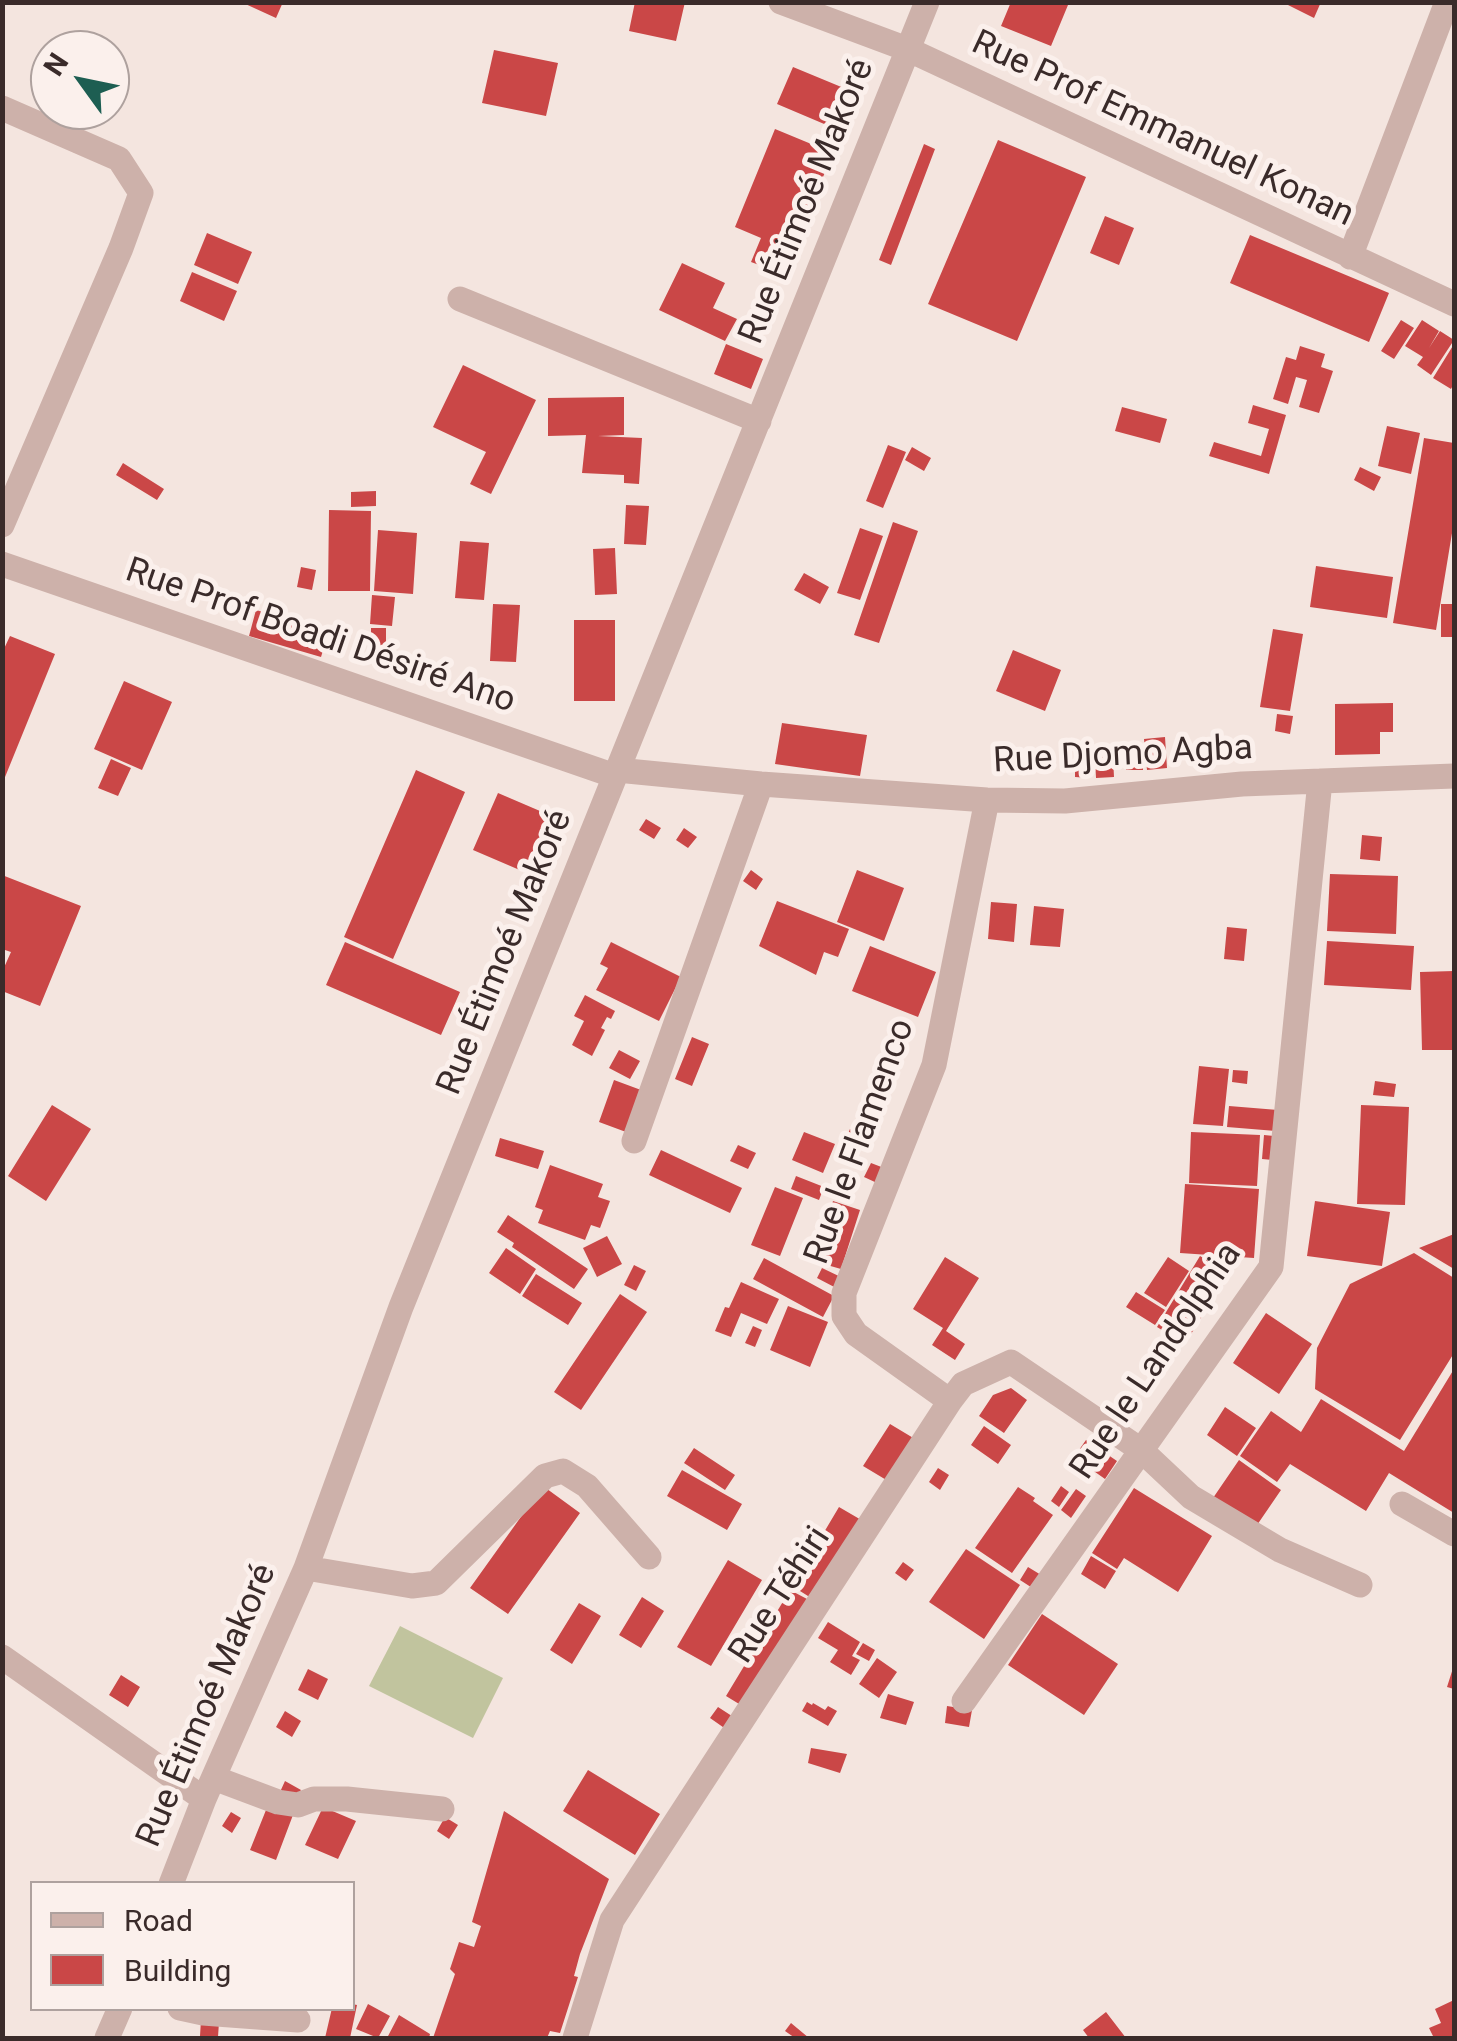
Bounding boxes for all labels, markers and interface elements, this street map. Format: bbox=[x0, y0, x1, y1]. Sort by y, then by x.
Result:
street label: Rue Prof Emmanuel Konan bbox=[964, 23, 1360, 237]
north arrow bbox=[30, 30, 130, 130]
text: N bbox=[37, 47, 75, 82]
street label: Rue Étimoé Makoré bbox=[732, 54, 884, 350]
street label: Rue Prof Boadi Désiré Ano bbox=[120, 551, 520, 723]
street label: Rue Djomo Agba bbox=[992, 728, 1254, 784]
street label: Rue Étimoé Makoré bbox=[430, 805, 582, 1101]
street label: Rue le Flamenco bbox=[797, 1014, 925, 1270]
street label: Rue le Landolphia bbox=[1062, 1236, 1252, 1488]
street label: Rue Téhiri bbox=[721, 1520, 841, 1672]
street label: Rue Étimoé Makoré bbox=[129, 1558, 287, 1854]
legend bbox=[30, 1881, 355, 2011]
text: Road bbox=[124, 1903, 193, 1938]
text: Building bbox=[124, 1953, 231, 1988]

